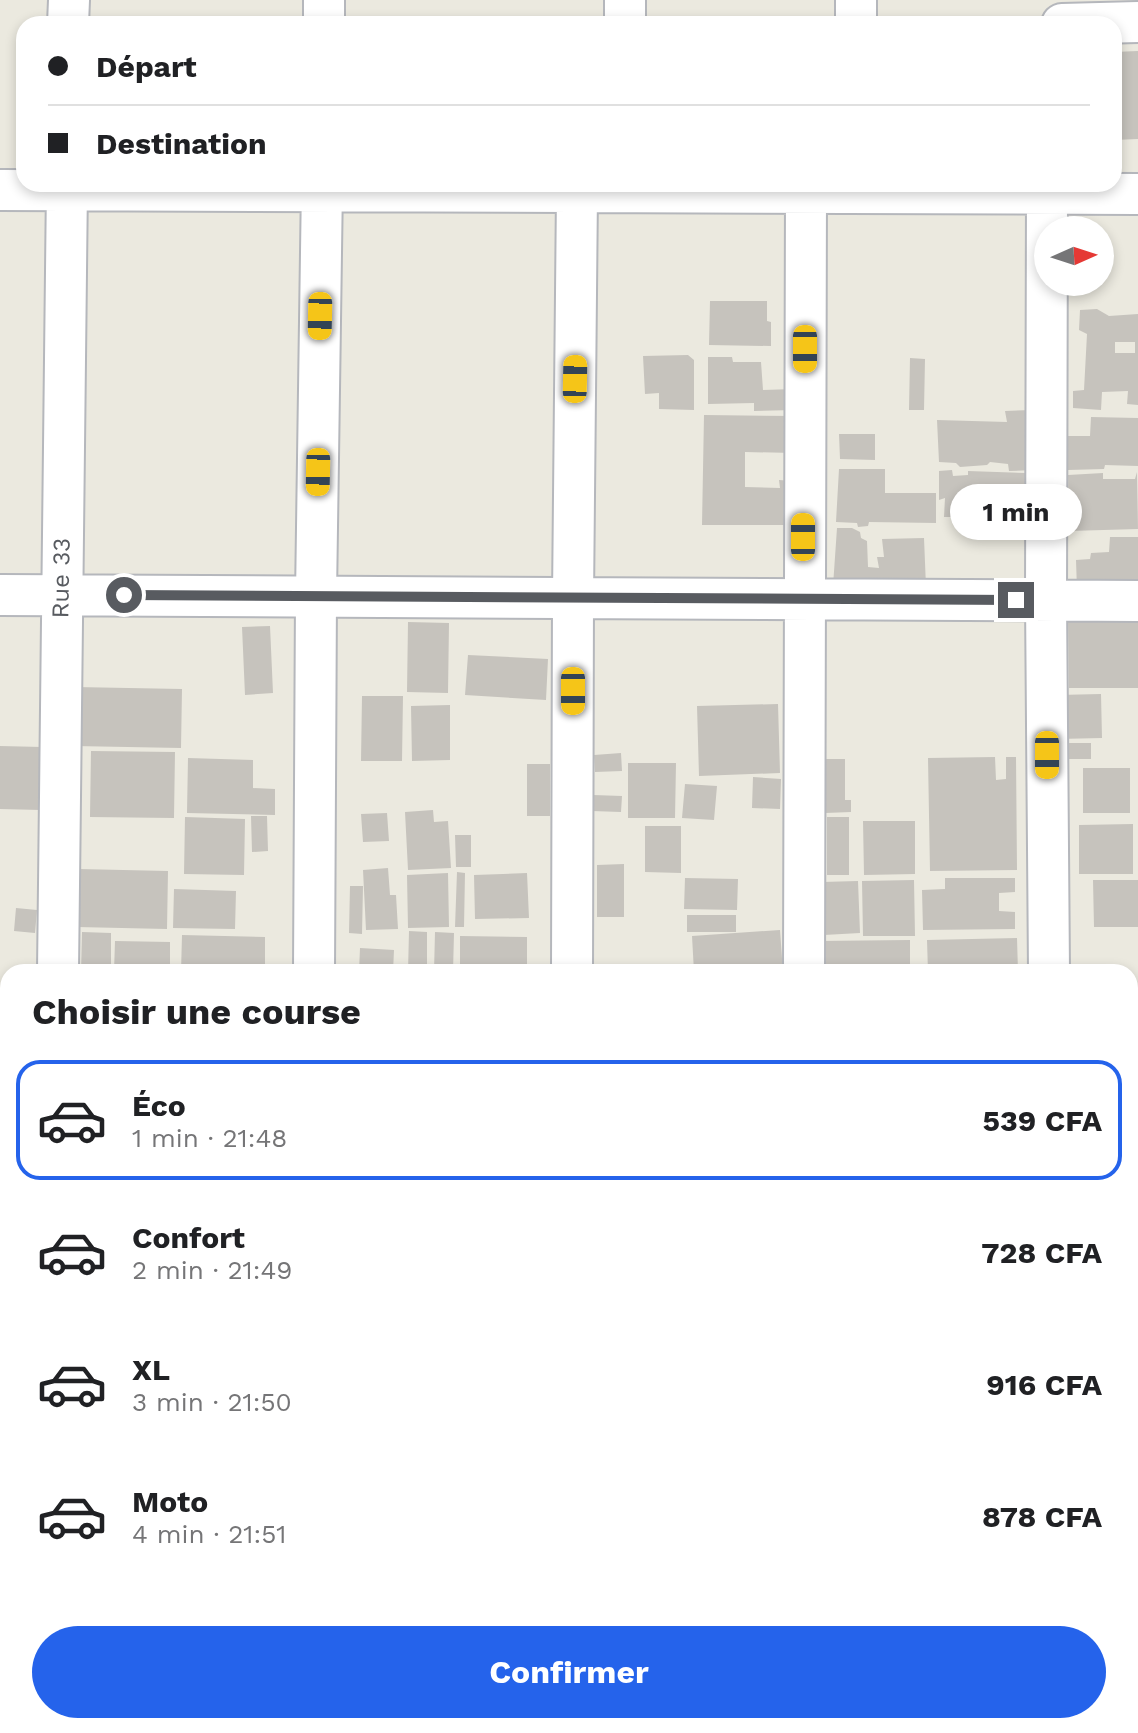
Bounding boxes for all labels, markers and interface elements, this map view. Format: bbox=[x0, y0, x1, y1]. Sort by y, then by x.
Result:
text: Départ bbox=[96, 49, 197, 84]
text: Destination bbox=[96, 126, 267, 161]
north arrow bbox=[1034, 216, 1114, 296]
map controls bbox=[1034, 216, 1114, 296]
car bbox=[308, 292, 332, 340]
car bbox=[793, 325, 817, 373]
car bbox=[563, 355, 587, 403]
car bbox=[306, 448, 330, 496]
callout: 1 min bbox=[950, 484, 1082, 540]
text: 1 min bbox=[983, 497, 1049, 527]
car bbox=[791, 513, 815, 561]
street label: Rue 33 bbox=[46, 537, 76, 619]
route start bbox=[106, 577, 142, 613]
route end bbox=[998, 582, 1034, 618]
car bbox=[561, 667, 585, 715]
car bbox=[1035, 731, 1059, 779]
text: Choisir une course bbox=[32, 991, 361, 1033]
icon: car bbox=[36, 1084, 108, 1156]
text: Éco bbox=[132, 1088, 186, 1123]
text: 539 CFA bbox=[982, 1103, 1102, 1138]
text: 1 min · 21:48 bbox=[132, 1123, 287, 1153]
icon: car bbox=[36, 1216, 108, 1288]
text: Confort bbox=[132, 1220, 245, 1255]
text: 728 CFA bbox=[981, 1235, 1102, 1270]
text: 2 min · 21:49 bbox=[132, 1255, 292, 1285]
icon: car bbox=[36, 1348, 108, 1420]
text: XL bbox=[132, 1352, 170, 1387]
text: 916 CFA bbox=[986, 1367, 1102, 1402]
text: 3 min · 21:50 bbox=[132, 1387, 292, 1417]
icon: car bbox=[36, 1480, 108, 1552]
text: Moto bbox=[132, 1484, 208, 1519]
text: 878 CFA bbox=[982, 1499, 1102, 1534]
text: 4 min · 21:51 bbox=[132, 1519, 286, 1549]
button: Confirmer bbox=[32, 1626, 1106, 1718]

